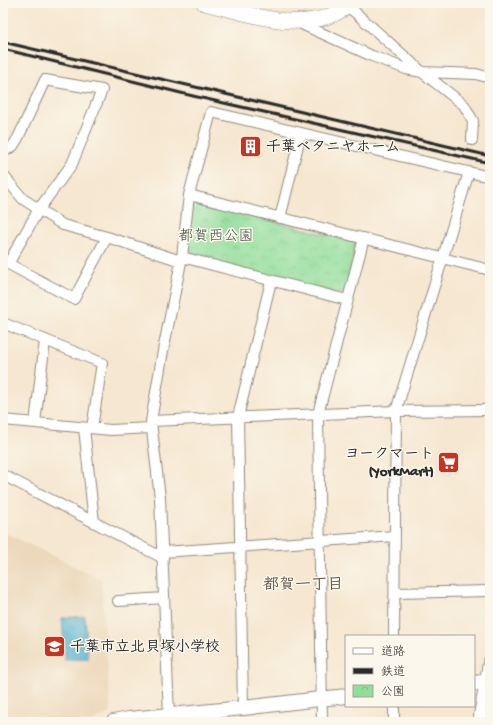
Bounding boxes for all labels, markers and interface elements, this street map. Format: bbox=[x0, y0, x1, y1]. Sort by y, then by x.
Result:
building icon: 千葉ベタニヤホーム bbox=[237, 133, 263, 159]
place label: 千葉ベタニヤホーム bbox=[266, 138, 400, 157]
park label: 都賀西公園 bbox=[178, 227, 254, 246]
place label: ヨークマート (YorkMart) bbox=[345, 446, 434, 481]
supermarket icon: ヨークマート (YorkMart) bbox=[436, 449, 462, 475]
district label: 都賀一丁目 bbox=[263, 576, 343, 596]
school or university icon: 千葉市立北貝塚小学校 bbox=[41, 633, 67, 659]
legend bbox=[345, 635, 475, 707]
place label: 千葉市立北貝塚小学校 bbox=[70, 638, 220, 657]
text: 道路 bbox=[381, 645, 405, 660]
text: 鉄道 bbox=[381, 665, 405, 680]
text: 公園 bbox=[381, 685, 405, 700]

